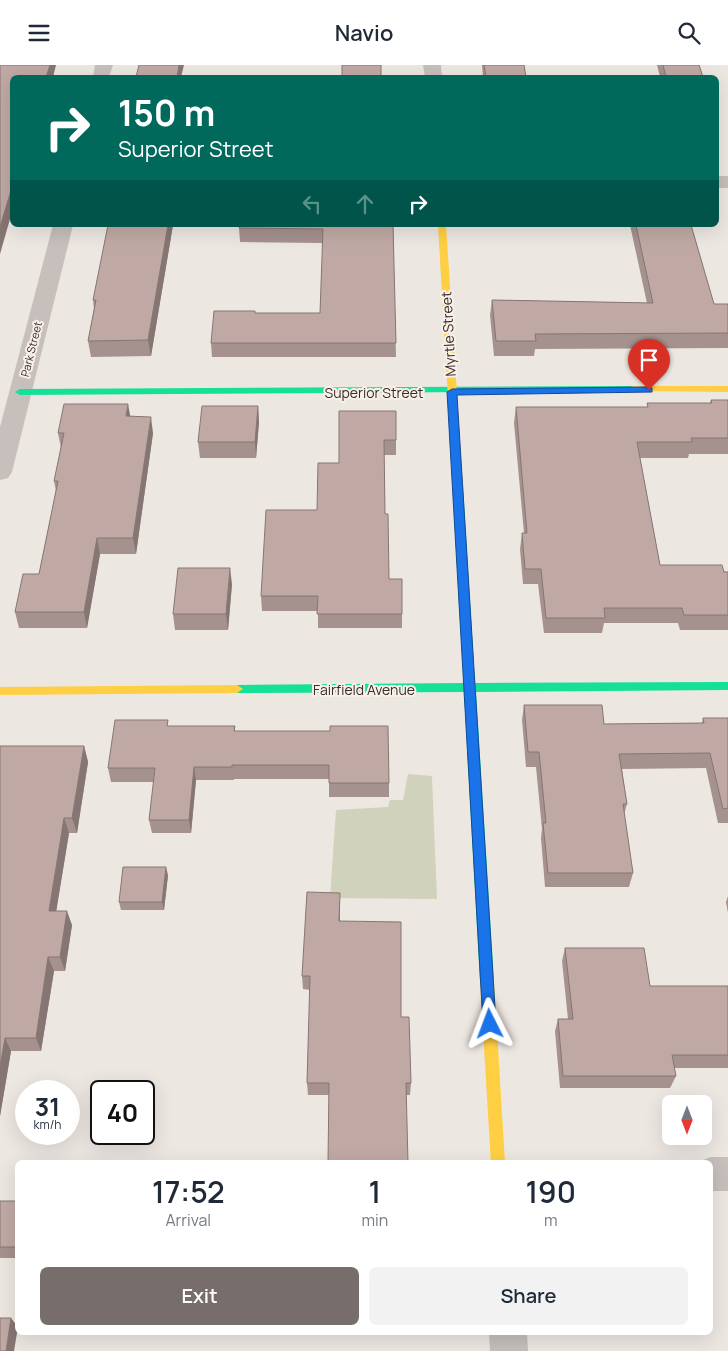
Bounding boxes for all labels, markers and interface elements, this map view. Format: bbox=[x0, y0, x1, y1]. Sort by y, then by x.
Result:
text: Navio bbox=[335, 18, 393, 48]
icon: menu bbox=[25, 19, 53, 47]
icon: search bbox=[675, 19, 703, 47]
text: 150 m bbox=[118, 89, 215, 137]
icon: right bbox=[35, 95, 100, 160]
text: Superior Street bbox=[118, 134, 274, 164]
icon: left bbox=[298, 190, 326, 218]
icon: ahead bbox=[351, 190, 379, 218]
icon: right bbox=[404, 190, 432, 218]
street label: Myrtle Street bbox=[436, 291, 460, 377]
street label: Park Street bbox=[17, 320, 45, 378]
pin bbox=[628, 339, 670, 390]
icon: arrive bbox=[635, 346, 663, 374]
street label: Superior Street bbox=[325, 383, 424, 402]
street label: Fairfield Avenue bbox=[313, 680, 415, 699]
position arrow bbox=[463, 997, 515, 1049]
speed limit sign: 40 bbox=[90, 1080, 155, 1145]
text: 31 bbox=[35, 1089, 60, 1124]
north arrow bbox=[662, 1095, 712, 1145]
map controls bbox=[662, 1095, 712, 1145]
text: km/h bbox=[34, 1116, 61, 1133]
text: 17:52 bbox=[152, 1171, 225, 1212]
text: 1 bbox=[369, 1171, 381, 1212]
text: 190 bbox=[525, 1171, 576, 1212]
text: Arrival bbox=[165, 1209, 211, 1231]
text: min bbox=[362, 1209, 388, 1231]
text: m bbox=[544, 1209, 557, 1231]
button: Exit bbox=[40, 1267, 359, 1325]
button: Share bbox=[369, 1267, 688, 1325]

